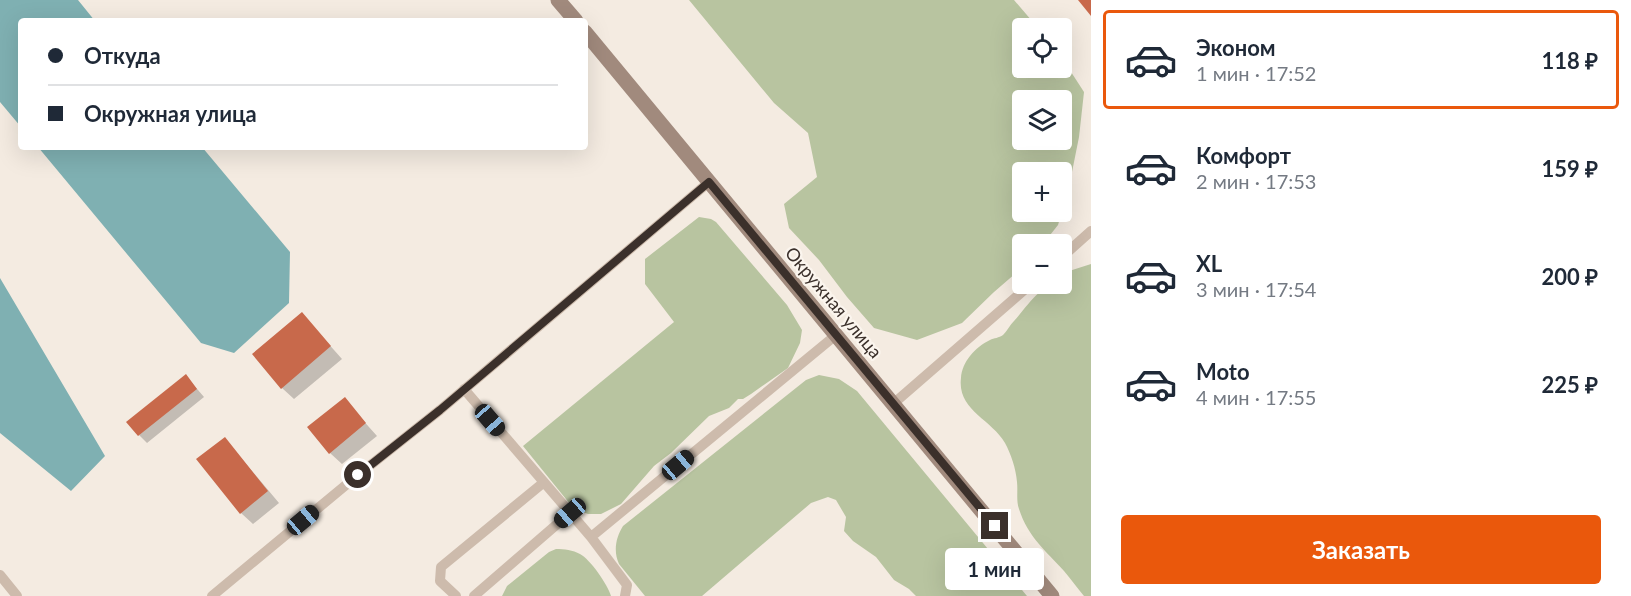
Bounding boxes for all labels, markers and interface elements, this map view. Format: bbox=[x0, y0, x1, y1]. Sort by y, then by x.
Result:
map controls bbox=[1012, 18, 1072, 294]
button: locate bbox=[1012, 18, 1072, 78]
icon: car bbox=[1124, 33, 1178, 87]
text: Эконом bbox=[1196, 34, 1276, 61]
text: Откуда bbox=[84, 42, 161, 69]
text: 118 ₽ bbox=[1542, 47, 1598, 74]
text: 1 мин · 17:52 bbox=[1196, 61, 1316, 85]
button: layers bbox=[1012, 90, 1072, 150]
text: Окружная улица bbox=[84, 100, 257, 127]
icon: car bbox=[1124, 141, 1178, 195]
text: Комфорт bbox=[1196, 142, 1291, 169]
text: 159 ₽ bbox=[1542, 155, 1598, 182]
button: + bbox=[1012, 162, 1072, 222]
text: 2 мин · 17:53 bbox=[1196, 169, 1316, 193]
button: − bbox=[1012, 234, 1072, 294]
street label: Окружная улица bbox=[781, 242, 887, 362]
icon: car bbox=[1124, 249, 1178, 303]
text: XL bbox=[1196, 250, 1222, 277]
text: 200 ₽ bbox=[1542, 263, 1598, 290]
text: 3 мин · 17:54 bbox=[1196, 277, 1316, 301]
icon: car bbox=[1124, 357, 1178, 411]
text: Moto bbox=[1196, 358, 1250, 385]
text: 225 ₽ bbox=[1542, 371, 1598, 398]
text: 4 мин · 17:55 bbox=[1196, 385, 1316, 409]
car bbox=[471, 401, 509, 439]
car bbox=[658, 447, 698, 483]
route start bbox=[344, 461, 371, 488]
car bbox=[551, 494, 589, 532]
car bbox=[283, 502, 323, 538]
route end bbox=[981, 512, 1008, 539]
button: Заказать bbox=[1121, 515, 1601, 584]
callout: 1 мин bbox=[946, 547, 1044, 589]
text: 1 мин bbox=[968, 557, 1021, 581]

